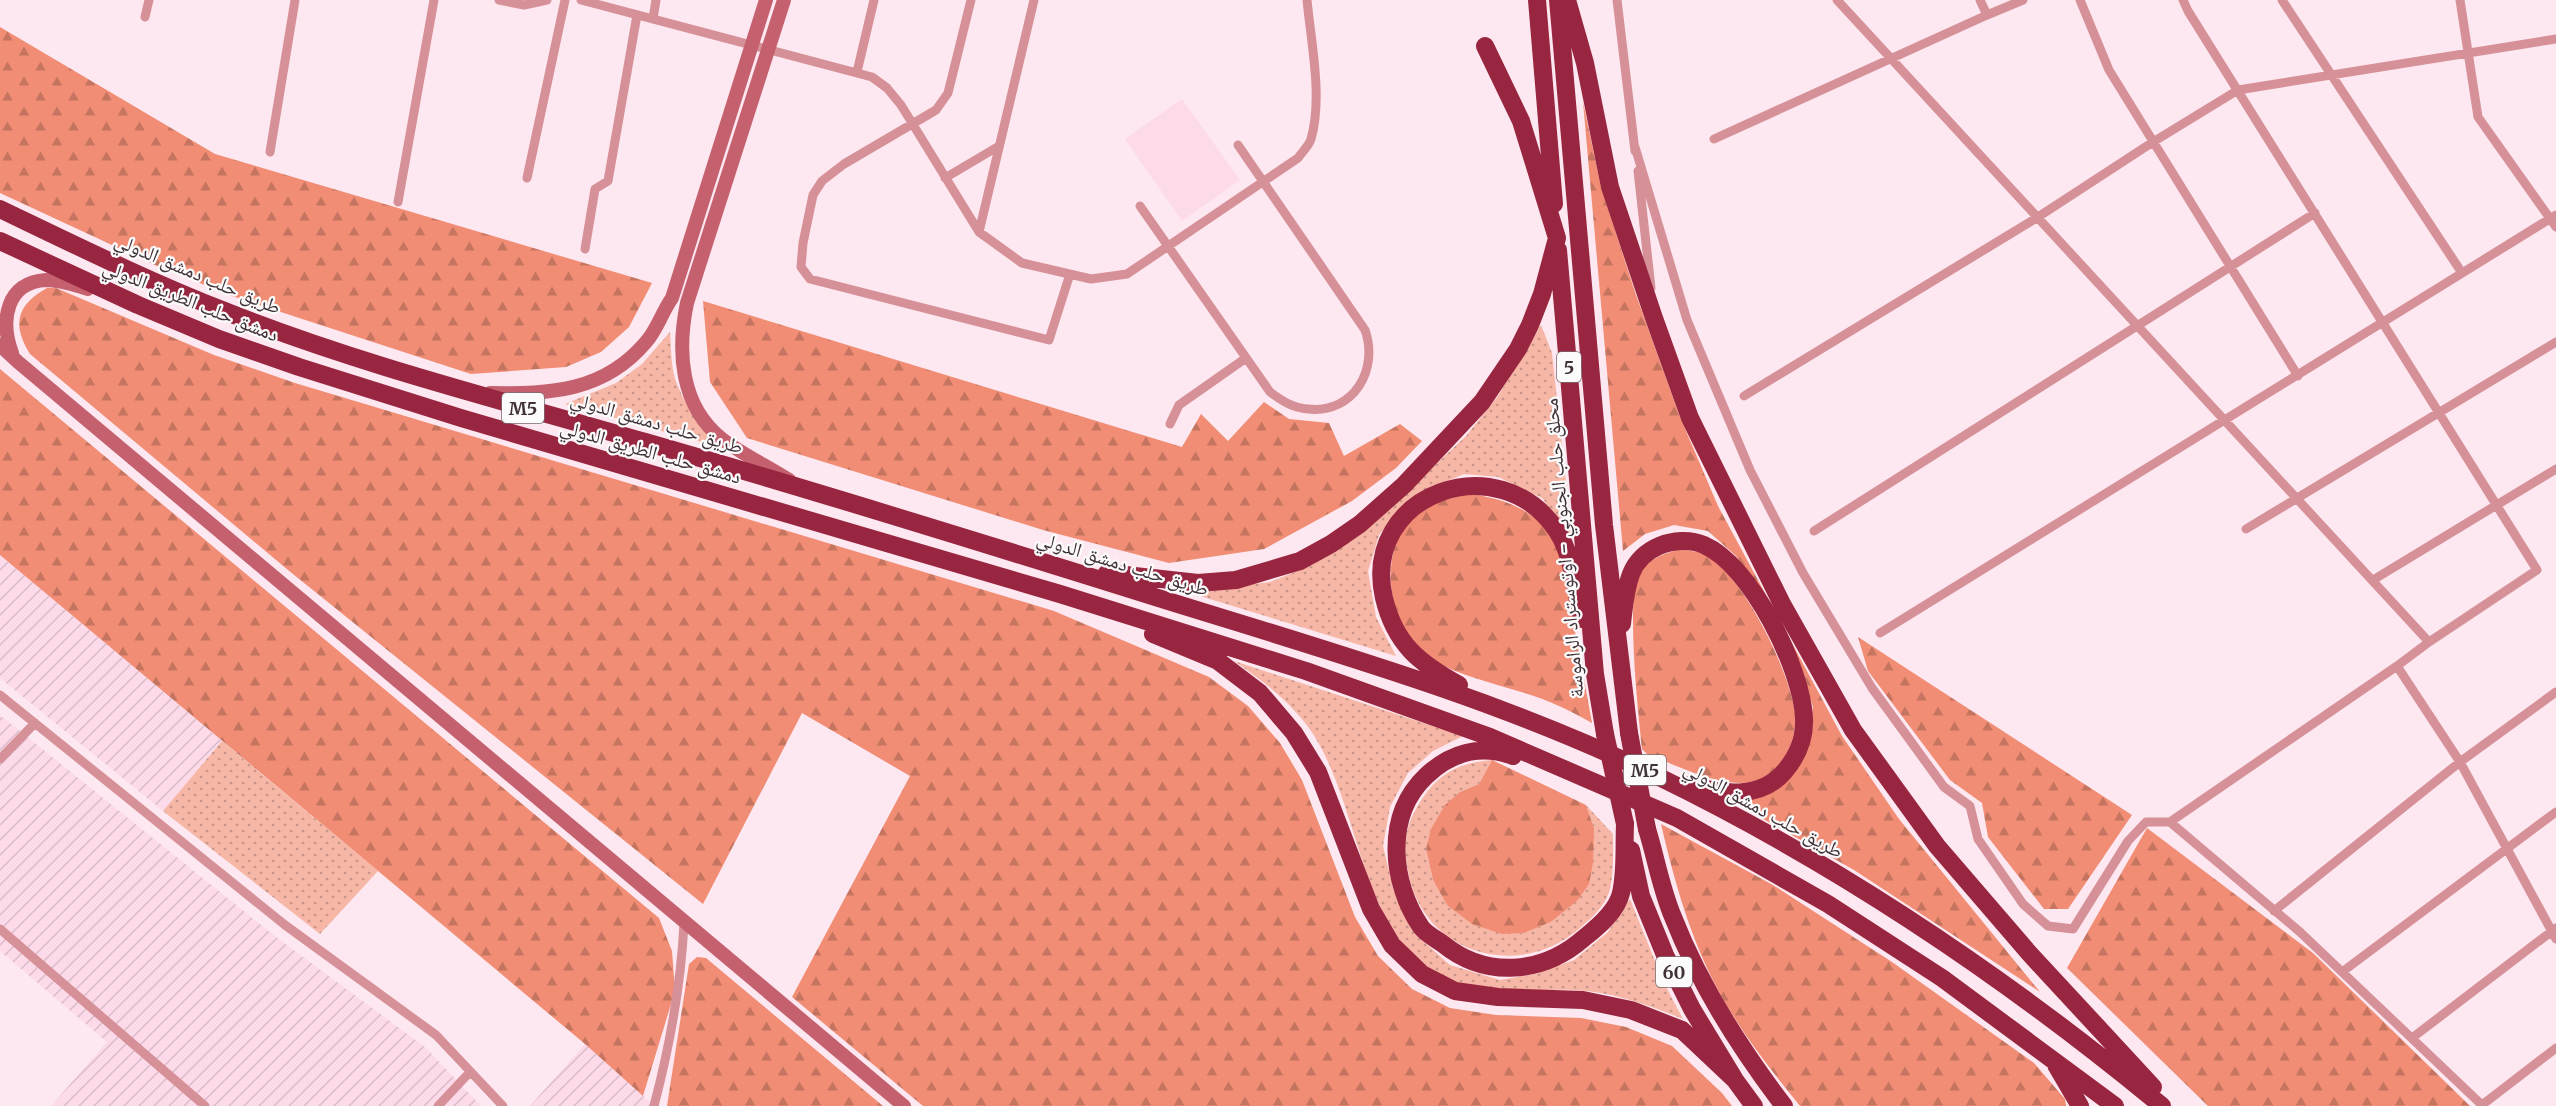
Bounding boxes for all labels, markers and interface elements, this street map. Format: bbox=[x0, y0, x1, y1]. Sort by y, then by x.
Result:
street label: طريق حلب دمشق الدولي bbox=[109, 227, 285, 323]
street label: دمشق حلب الطريق الدولي bbox=[98, 253, 282, 350]
road number: 5 bbox=[1557, 352, 1581, 382]
street label: طريق حلب دمشق الدولي bbox=[567, 385, 746, 463]
road number: M5 bbox=[502, 393, 544, 423]
street label: محلق حلب الجنوبي - اوتوستراد الراموسة bbox=[1537, 397, 1593, 699]
street label: دمشق حلب الطريق الدولي bbox=[557, 413, 744, 493]
street label: طريق حلب دمشق الدولي bbox=[1033, 525, 1212, 605]
road number: M5 bbox=[1624, 755, 1666, 785]
street label: طريق حلب دمشق الدولي bbox=[1678, 755, 1848, 867]
road number: 60 bbox=[1656, 957, 1692, 987]

